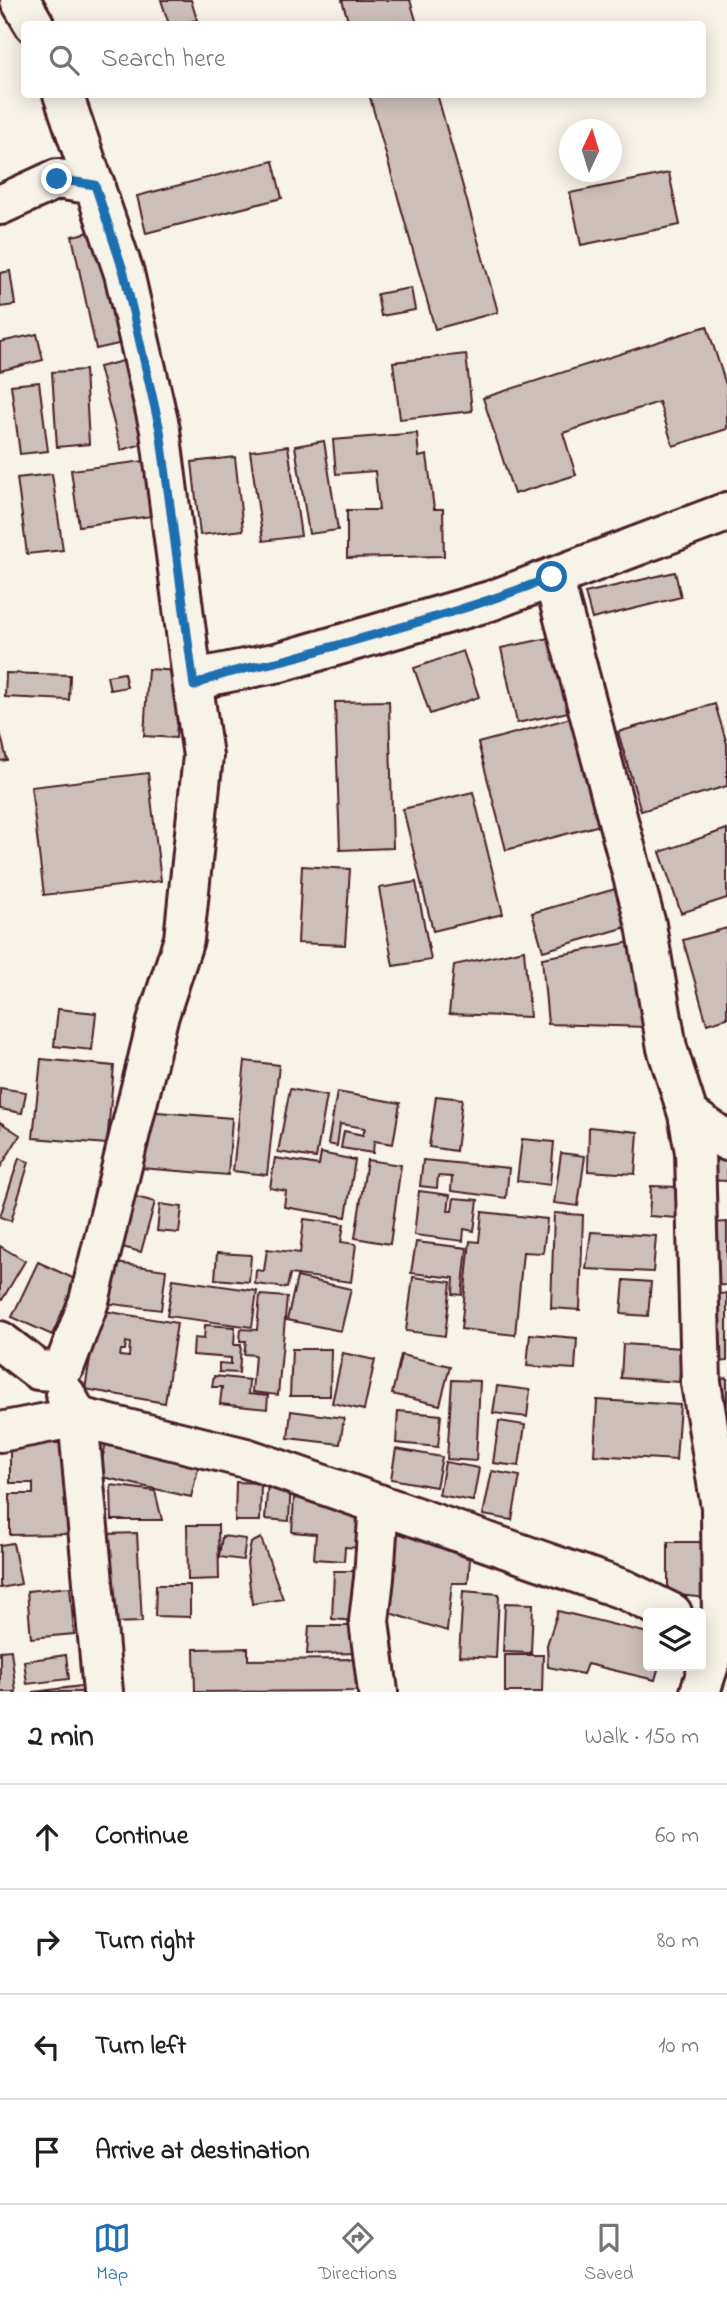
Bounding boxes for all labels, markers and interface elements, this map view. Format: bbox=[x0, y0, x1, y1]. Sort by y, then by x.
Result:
search box bbox=[21, 21, 706, 98]
icon: search bbox=[45, 41, 83, 79]
text: Search here bbox=[101, 41, 226, 79]
north arrow bbox=[559, 119, 622, 182]
route end bbox=[41, 163, 72, 194]
route start bbox=[536, 561, 567, 592]
map controls bbox=[643, 1608, 706, 1671]
button: layers bbox=[643, 1608, 706, 1671]
text: 2 min bbox=[28, 1716, 94, 1760]
text: Walk · 150 m bbox=[584, 1721, 699, 1754]
icon: ahead bbox=[28, 1818, 66, 1856]
text: Continue bbox=[95, 1818, 188, 1856]
text: 60 m bbox=[655, 1820, 699, 1853]
icon: right bbox=[28, 1923, 66, 1961]
text: Turn right bbox=[95, 1923, 195, 1961]
text: 80 m bbox=[657, 1925, 699, 1958]
icon: left bbox=[28, 2028, 66, 2066]
text: Turn left bbox=[95, 2028, 186, 2066]
text: 10 m bbox=[658, 2030, 699, 2063]
icon: arrive bbox=[28, 2133, 66, 2171]
text: Arrive at destination bbox=[95, 2133, 310, 2171]
tab: Map bbox=[93, 2219, 131, 2288]
tab: Directions bbox=[318, 2219, 397, 2288]
tab: Saved bbox=[584, 2219, 634, 2288]

